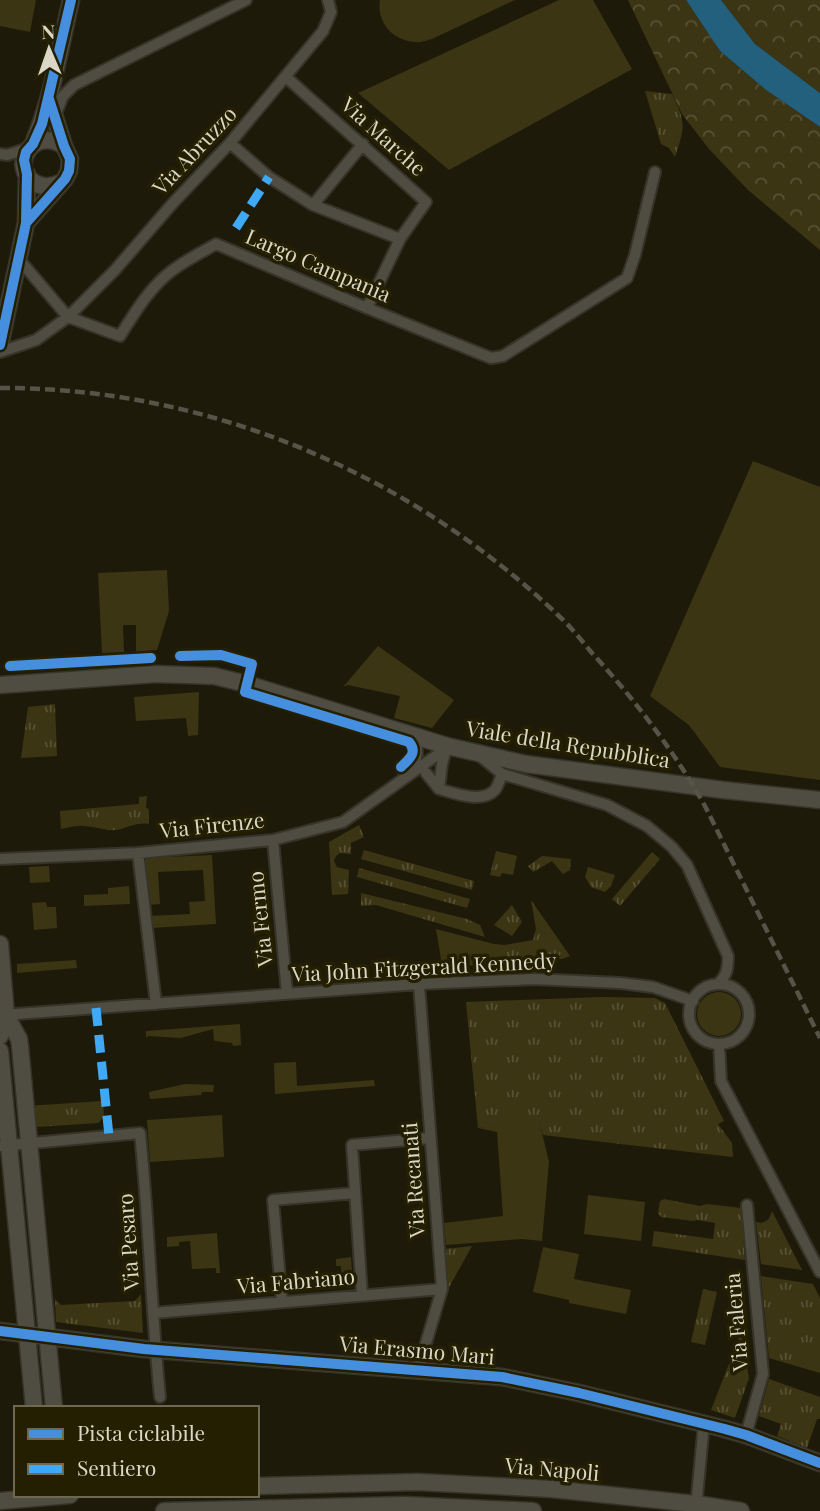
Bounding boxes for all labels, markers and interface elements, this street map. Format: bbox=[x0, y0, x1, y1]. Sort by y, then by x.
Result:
north arrow bbox=[14, 14, 84, 84]
text: N bbox=[41, 18, 56, 44]
street label: Via Marche bbox=[335, 89, 433, 181]
street label: Via Abruzzo bbox=[145, 99, 242, 201]
street label: Largo Campania bbox=[242, 221, 396, 308]
street label: Viale della Repubblica bbox=[463, 713, 673, 773]
street label: Via Firenze bbox=[157, 805, 265, 844]
street label: Via Fermo bbox=[240, 870, 278, 969]
street label: Via John Fitzgerald Kennedy bbox=[290, 945, 557, 987]
street label: Via Recanati bbox=[394, 1121, 430, 1240]
street label: Via Pesaro bbox=[110, 1193, 144, 1293]
street label: Via Fabriano bbox=[235, 1261, 356, 1299]
street label: Via Faleria bbox=[717, 1271, 753, 1374]
street label: Via Erasmo Mari bbox=[337, 1328, 496, 1370]
legend bbox=[14, 1406, 259, 1497]
text: Pista ciclabile bbox=[77, 1418, 205, 1446]
street label: Via Napoli bbox=[503, 1450, 601, 1486]
text: Sentiero bbox=[77, 1453, 156, 1481]

